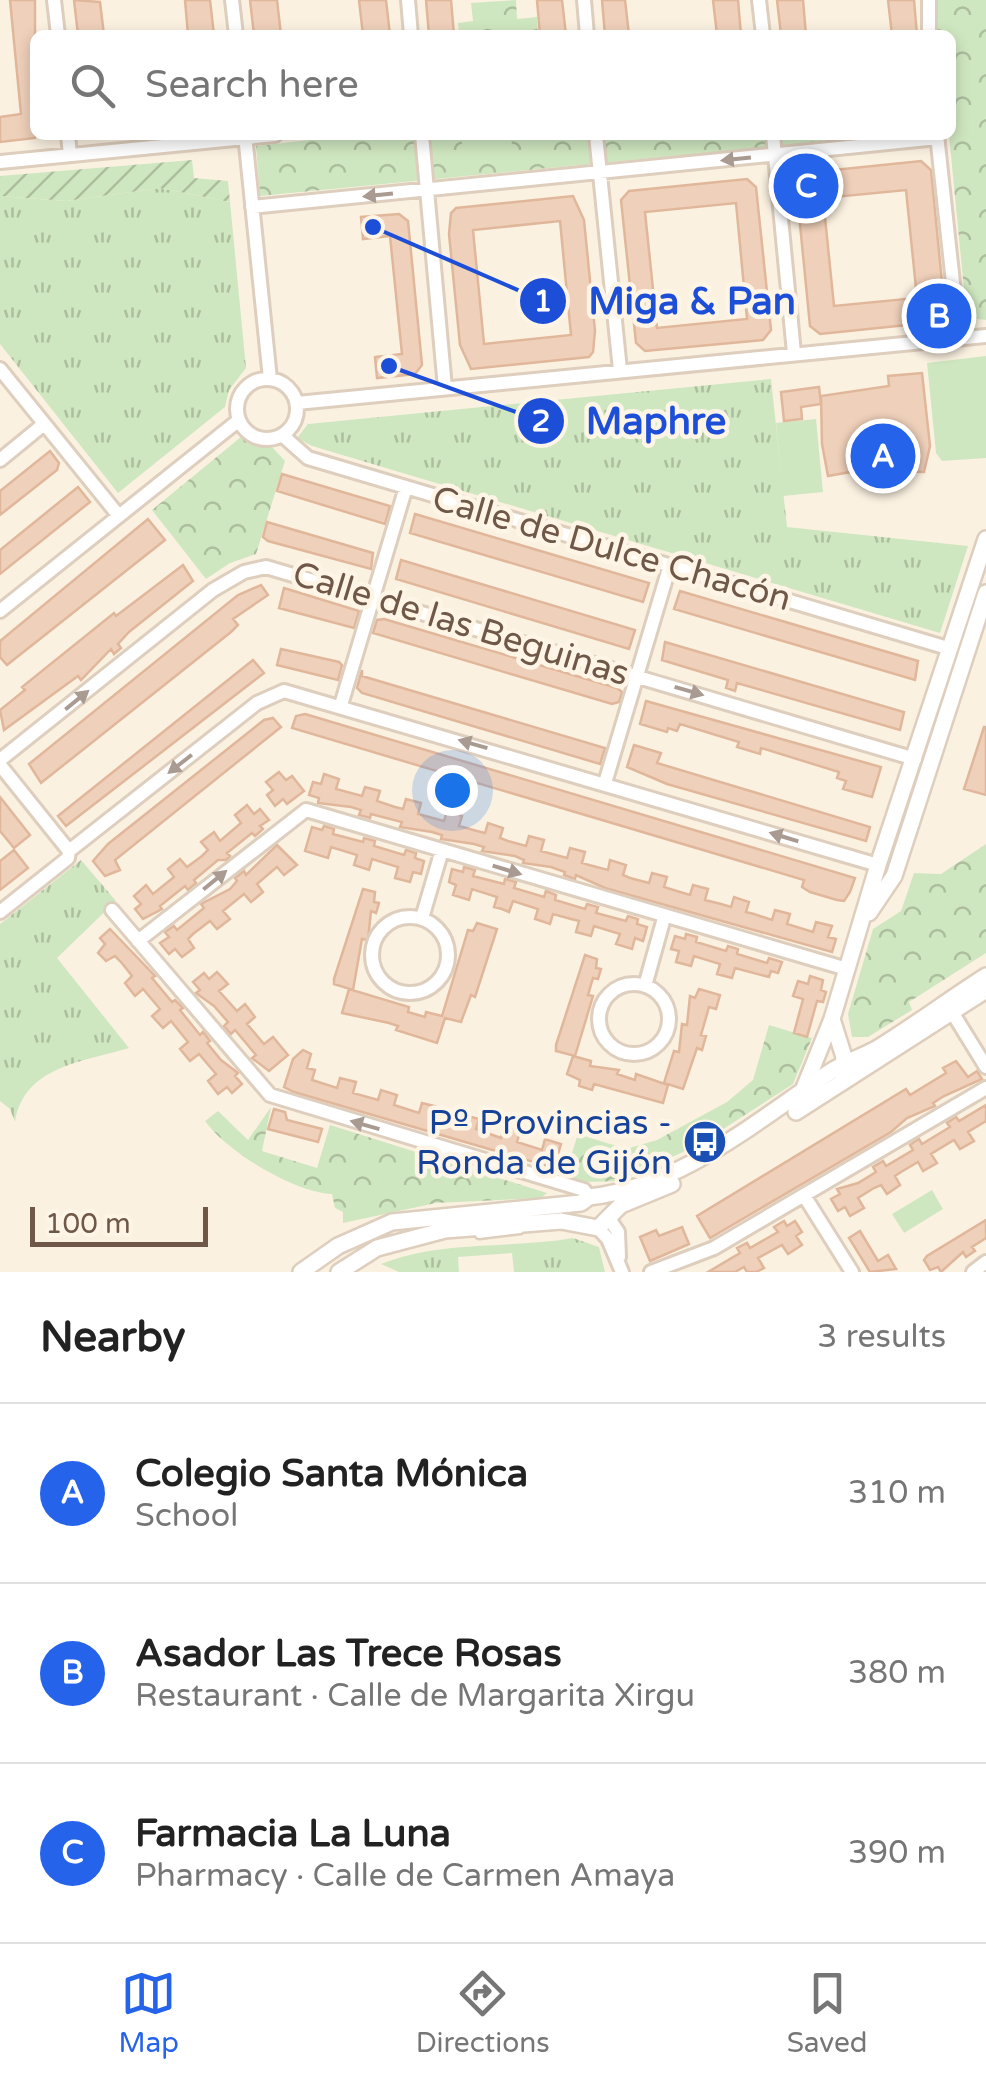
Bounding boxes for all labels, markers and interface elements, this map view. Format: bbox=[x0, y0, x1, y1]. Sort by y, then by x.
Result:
search box bbox=[30, 30, 956, 140]
icon: search bbox=[65, 58, 120, 113]
text: Search here bbox=[145, 62, 359, 108]
pin: C bbox=[774, 148, 838, 224]
one-way arrow bbox=[720, 152, 752, 168]
one-way arrow bbox=[362, 187, 393, 203]
callout: Miga & Pan bbox=[518, 267, 816, 335]
pin: B bbox=[906, 278, 972, 354]
text: Miga & Pan bbox=[588, 279, 796, 325]
text: 1 bbox=[534, 283, 552, 320]
callout: Maphre bbox=[516, 387, 746, 455]
text: Maphre bbox=[586, 399, 726, 445]
text: 2 bbox=[532, 403, 550, 440]
pin: A bbox=[850, 418, 916, 494]
street label: Calle de Dulce Chacón bbox=[428, 478, 796, 620]
street label: Calle de las Beguinas bbox=[287, 553, 634, 695]
one-way arrow bbox=[675, 684, 705, 699]
one-way arrow bbox=[64, 690, 89, 711]
one-way arrow bbox=[457, 736, 488, 751]
one-way arrow bbox=[167, 753, 192, 774]
your location bbox=[427, 765, 478, 816]
one-way arrow bbox=[769, 829, 799, 844]
one-way arrow bbox=[492, 863, 523, 878]
one-way arrow bbox=[202, 870, 227, 891]
place label: Pº Provincias - Ronda de Gijón bbox=[416, 1102, 672, 1184]
one-way arrow bbox=[349, 1117, 379, 1132]
bus stop icon: Pº Provincias - Ronda de Gijón bbox=[682, 1119, 728, 1165]
scale bar bbox=[30, 1202, 208, 1246]
text: 100 m bbox=[45, 1207, 131, 1241]
text: Nearby bbox=[40, 1312, 185, 1363]
text: 3 results bbox=[817, 1318, 946, 1356]
text: Colegio Santa Mónica bbox=[135, 1451, 528, 1497]
text: A bbox=[61, 1474, 84, 1512]
text: 310 m bbox=[848, 1474, 946, 1512]
text: School bbox=[135, 1497, 238, 1535]
text: Asador Las Trece Rosas bbox=[135, 1631, 562, 1677]
text: B bbox=[61, 1654, 84, 1692]
text: 380 m bbox=[848, 1654, 946, 1692]
text: Restaurant · Calle de Margarita Xirgu bbox=[135, 1677, 695, 1715]
text: Farmacia La Luna bbox=[135, 1811, 451, 1857]
text: C bbox=[61, 1834, 84, 1872]
text: 390 m bbox=[848, 1834, 946, 1872]
text: Pharmacy · Calle de Carmen Amaya bbox=[135, 1857, 675, 1895]
tab: Map bbox=[118, 1966, 179, 2060]
tab: Directions bbox=[416, 1966, 550, 2060]
tab: Saved bbox=[787, 1966, 868, 2060]

